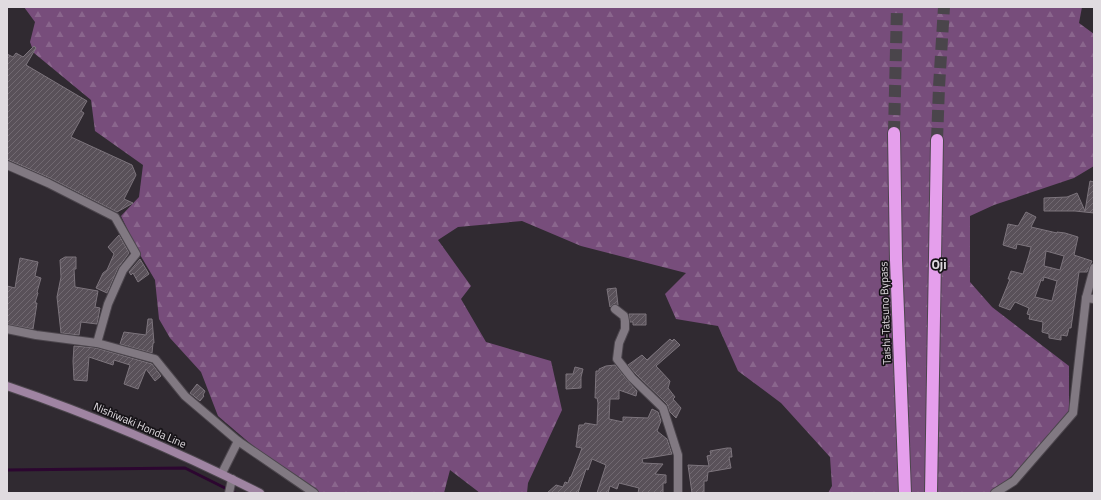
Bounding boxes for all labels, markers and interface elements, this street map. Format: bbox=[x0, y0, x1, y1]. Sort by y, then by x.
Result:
district label: Oji bbox=[931, 254, 947, 274]
street label: Taishi-Tatsuno Bypass bbox=[875, 261, 895, 365]
street label: Nishiwaki Honda Line bbox=[91, 398, 189, 452]

